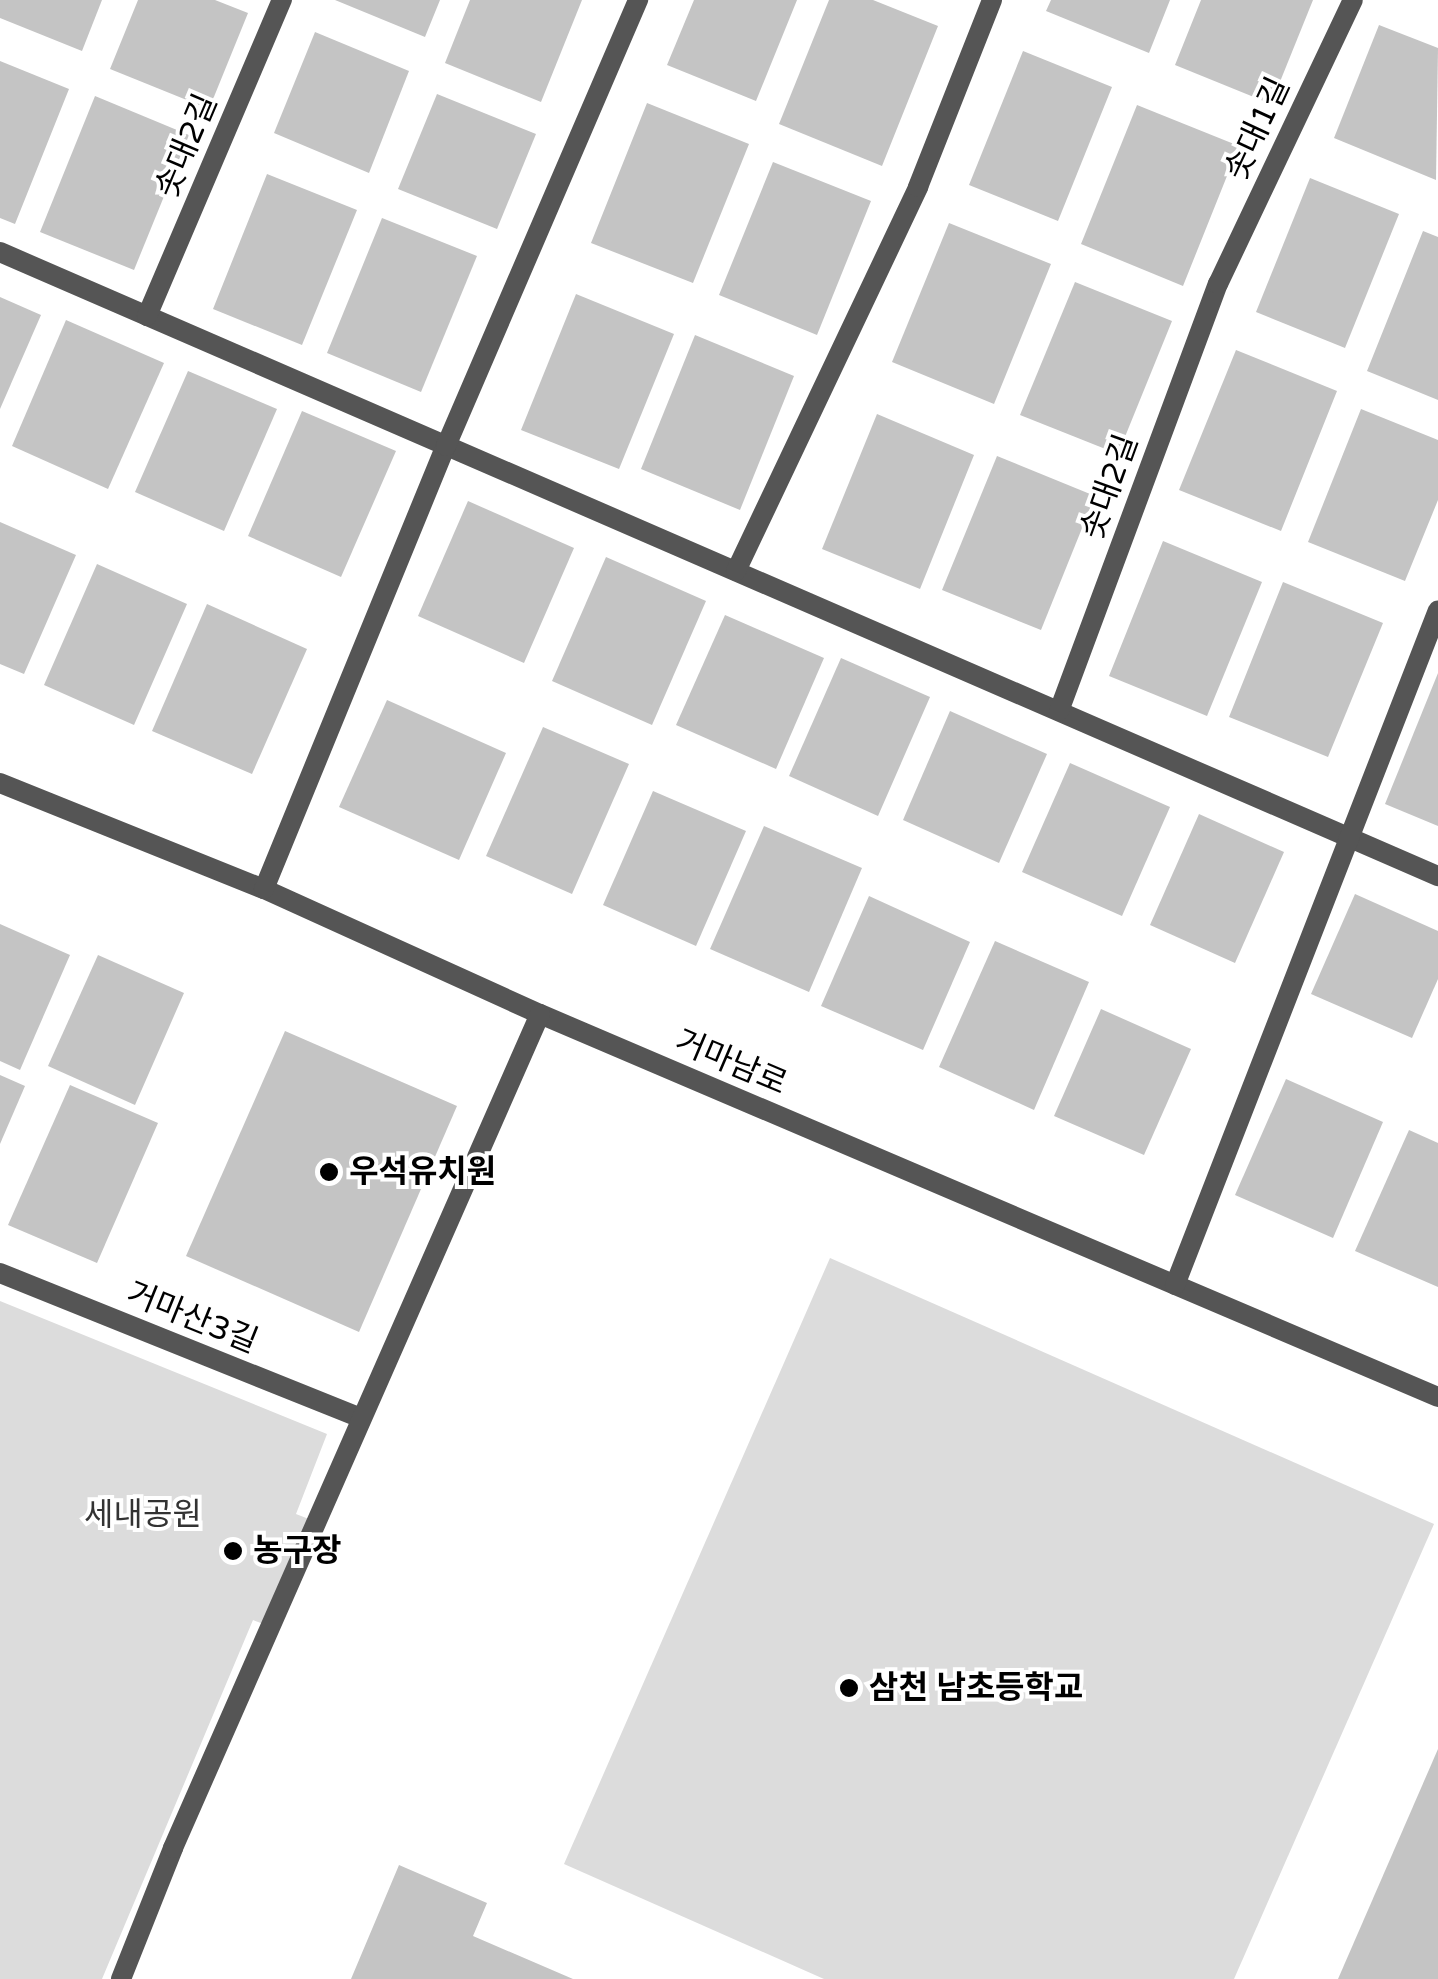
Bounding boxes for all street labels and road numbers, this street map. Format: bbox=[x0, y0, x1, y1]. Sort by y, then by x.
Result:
street label: 솟대1길 bbox=[1218, 72, 1298, 186]
street label: 솟대2길 bbox=[148, 89, 226, 203]
street label: 솟대2길 bbox=[1073, 429, 1147, 545]
street label: 거마남로 bbox=[669, 1022, 793, 1104]
street label: 거마산3길 bbox=[121, 1274, 263, 1362]

